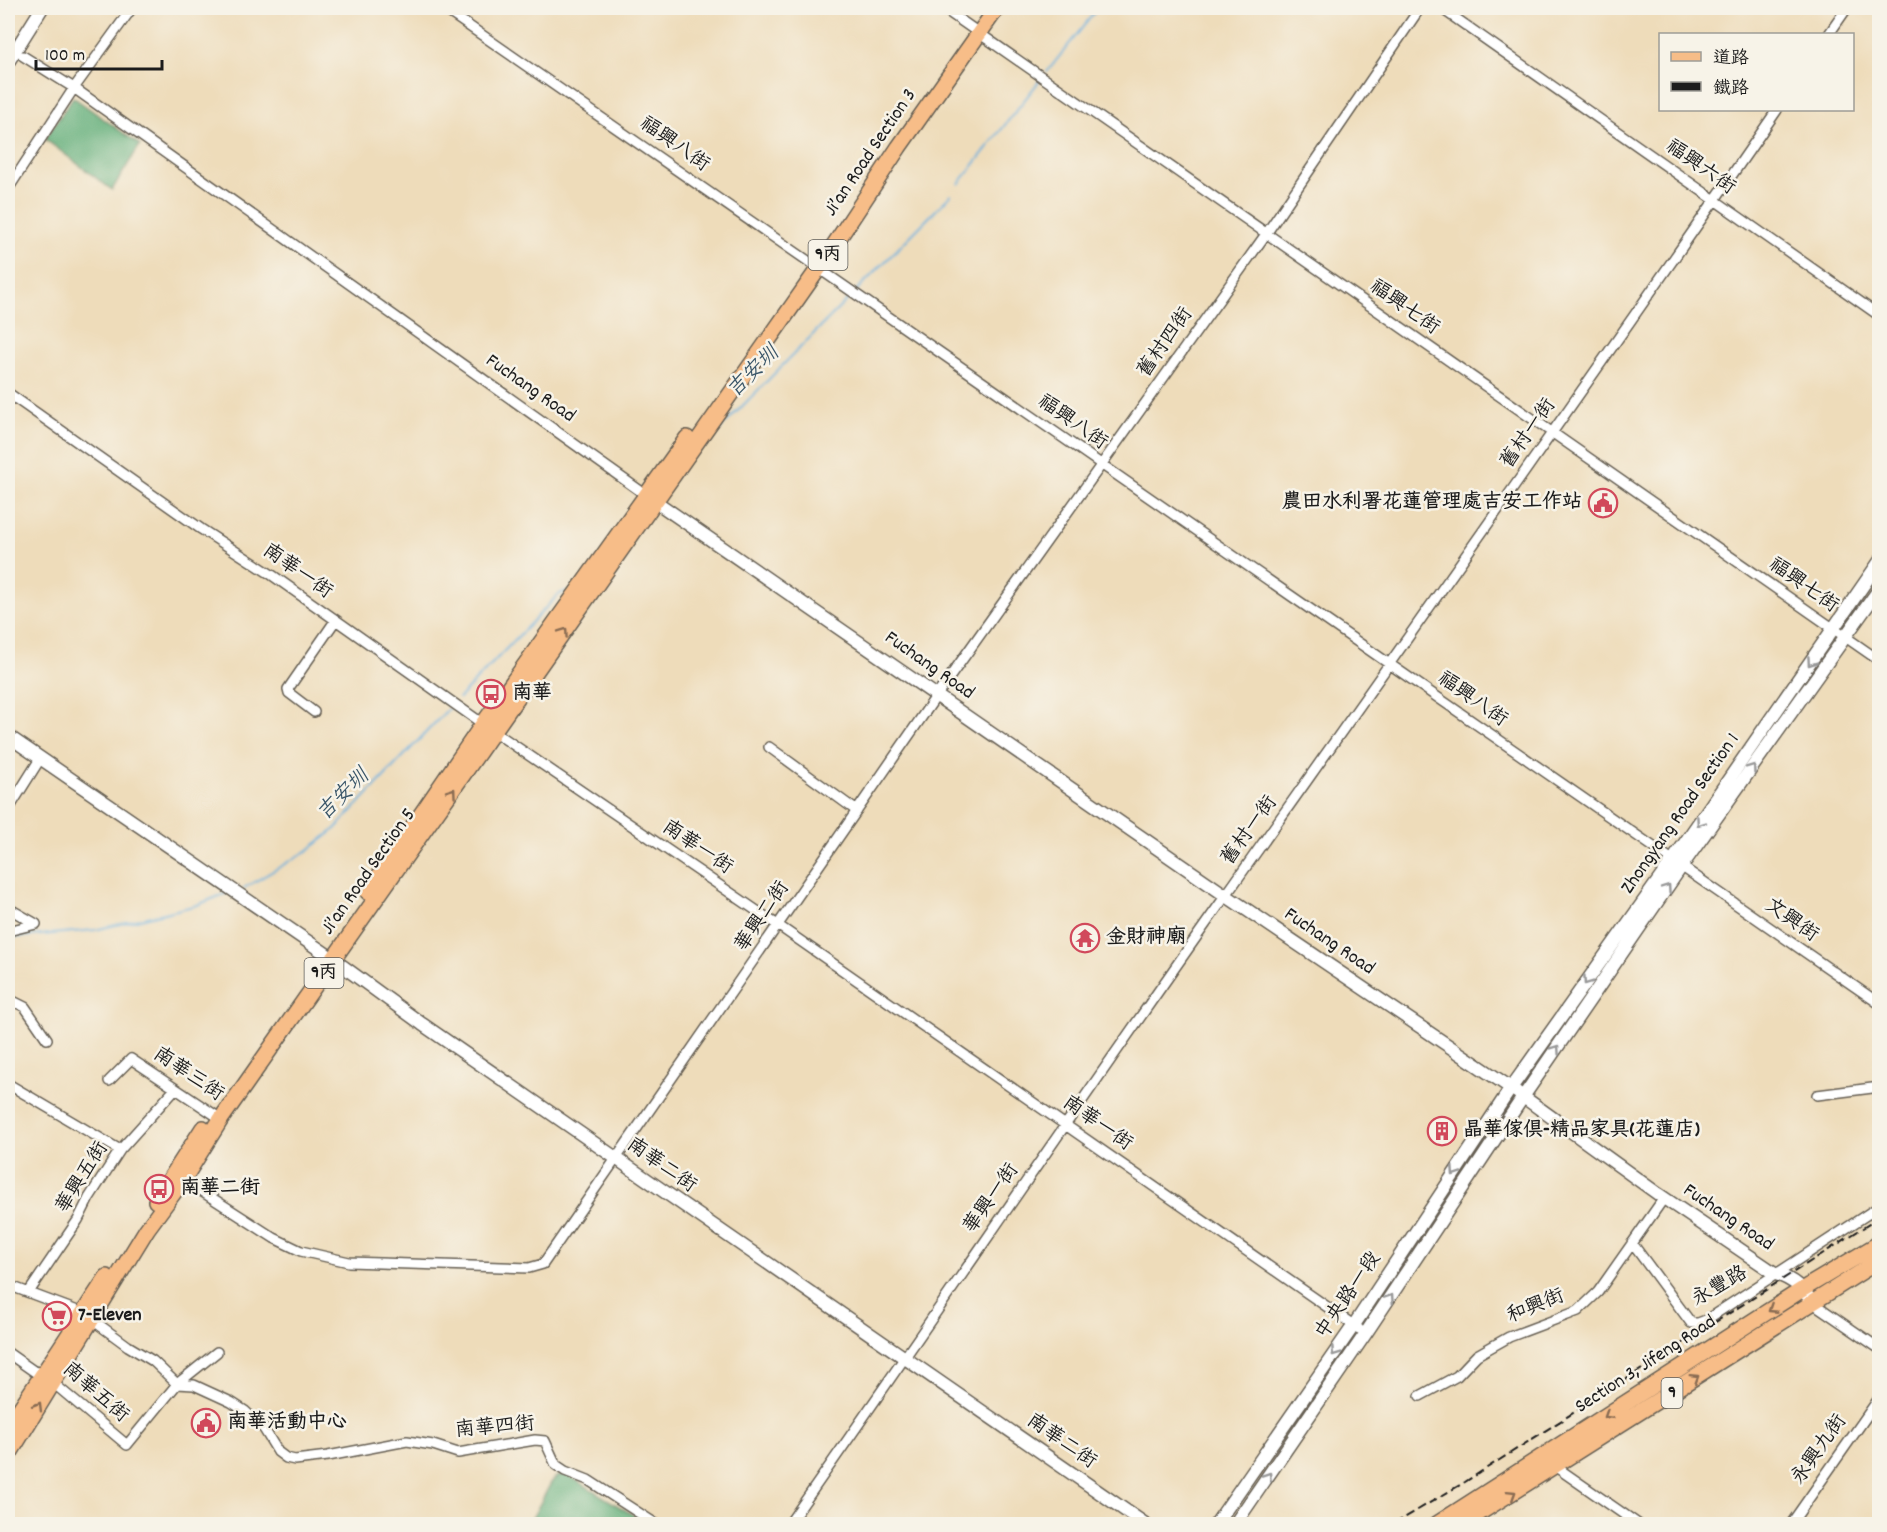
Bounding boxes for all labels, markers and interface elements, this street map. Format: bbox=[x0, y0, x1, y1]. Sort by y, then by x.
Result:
scale bar bbox=[36, 33, 162, 71]
legend bbox=[1659, 33, 1854, 111]
text: 100 m bbox=[45, 44, 85, 69]
text: 道路 bbox=[1713, 47, 1749, 72]
text: 鐵路 bbox=[1713, 77, 1749, 102]
street label: Ji’an Road Section 3 bbox=[818, 84, 924, 222]
street label: 福興八街 bbox=[633, 111, 715, 179]
street label: 福興六街 bbox=[1659, 134, 1741, 202]
road number: 9丙 bbox=[808, 240, 848, 270]
street label: 福興七街 bbox=[1363, 274, 1445, 342]
street label: 舊村四街 bbox=[1132, 302, 1200, 384]
water label: 吉安圳 bbox=[721, 339, 788, 406]
street label: Fuchang Road bbox=[479, 348, 581, 430]
street label: 福興八街 bbox=[1031, 389, 1113, 457]
street label: 舊村一街 bbox=[1495, 393, 1563, 475]
public building icon: 農田水利署花蓮管理處吉安工作站 bbox=[1587, 487, 1619, 519]
place label: 農田水利署花蓮管理處吉安工作站 bbox=[1282, 489, 1582, 517]
street label: 南華一街 bbox=[256, 538, 338, 606]
street label: 福興七街 bbox=[1762, 552, 1844, 620]
street label: Fuchang Road bbox=[878, 625, 980, 707]
one-way arrow bbox=[557, 628, 568, 639]
one-way arrow bbox=[1807, 655, 1818, 666]
street label: 福興八街 bbox=[1431, 666, 1513, 734]
bus stop icon: 南華 bbox=[475, 678, 507, 710]
place label: 南華 bbox=[512, 680, 552, 708]
street label: Zhongyang Road Section 1 bbox=[1615, 728, 1747, 900]
water label: 吉安圳 bbox=[311, 762, 378, 829]
one-way arrow bbox=[1745, 764, 1756, 775]
one-way arrow bbox=[445, 787, 456, 798]
street label: 舊村一街 bbox=[1215, 790, 1285, 872]
street label: Ji’an Road Section 5 bbox=[315, 803, 423, 941]
street label: 南華一街 bbox=[656, 814, 738, 882]
one-way arrow bbox=[1696, 815, 1707, 826]
street label: 華興二街 bbox=[729, 876, 797, 958]
one-way arrow bbox=[1660, 884, 1671, 895]
street label: 文興街 bbox=[1758, 892, 1824, 950]
street label: Fuchang Road bbox=[1278, 901, 1380, 983]
temple icon: 金財神廟 bbox=[1069, 922, 1101, 954]
place label: 金財神廟 bbox=[1106, 924, 1186, 952]
road number: 9丙 bbox=[304, 958, 344, 988]
one-way arrow bbox=[1583, 974, 1594, 985]
street label: 南華三街 bbox=[147, 1041, 229, 1109]
one-way arrow bbox=[1549, 1044, 1560, 1055]
street label: 南華一街 bbox=[1056, 1090, 1138, 1158]
building icon: 晶華傢俱-精品家具(花蓮店) bbox=[1426, 1115, 1458, 1147]
place label: 晶華傢俱-精品家具(花蓮店) bbox=[1463, 1117, 1700, 1145]
street label: 南華二街 bbox=[620, 1132, 702, 1200]
street label: 華興五街 bbox=[50, 1137, 116, 1219]
street label: 華興一街 bbox=[958, 1158, 1026, 1240]
one-way arrow bbox=[1451, 1165, 1462, 1176]
bus stop icon: 南華二街 bbox=[143, 1173, 175, 1205]
place label: 南華二街 bbox=[180, 1175, 260, 1203]
street label: Fuchang Road bbox=[1677, 1177, 1779, 1259]
street label: 中央路一段 bbox=[1309, 1247, 1389, 1345]
street label: 永豐路 bbox=[1687, 1259, 1754, 1314]
street label: 和興街 bbox=[1503, 1283, 1569, 1331]
one-way arrow bbox=[1383, 1293, 1394, 1304]
supermarket icon: 7-Eleven bbox=[41, 1300, 73, 1332]
place label: 7-Eleven bbox=[78, 1302, 142, 1330]
one-way arrow bbox=[1767, 1302, 1778, 1313]
street label: Section 3, Jifeng Road bbox=[1570, 1309, 1722, 1421]
one-way arrow bbox=[1331, 1345, 1342, 1356]
street label: 南華五街 bbox=[56, 1356, 134, 1430]
one-way arrow bbox=[1689, 1374, 1699, 1386]
road number: 9 bbox=[1662, 1378, 1682, 1408]
one-way arrow bbox=[30, 1402, 42, 1412]
public building icon: 南華活動中心 bbox=[190, 1407, 222, 1439]
street label: 南華二街 bbox=[1020, 1408, 1102, 1476]
one-way arrow bbox=[1604, 1408, 1614, 1420]
place label: 南華活動中心 bbox=[227, 1409, 347, 1437]
street label: 永興九街 bbox=[1786, 1409, 1854, 1491]
street label: 南華四街 bbox=[454, 1411, 536, 1445]
one-way arrow bbox=[1261, 1472, 1272, 1483]
one-way arrow bbox=[1506, 1489, 1516, 1501]

